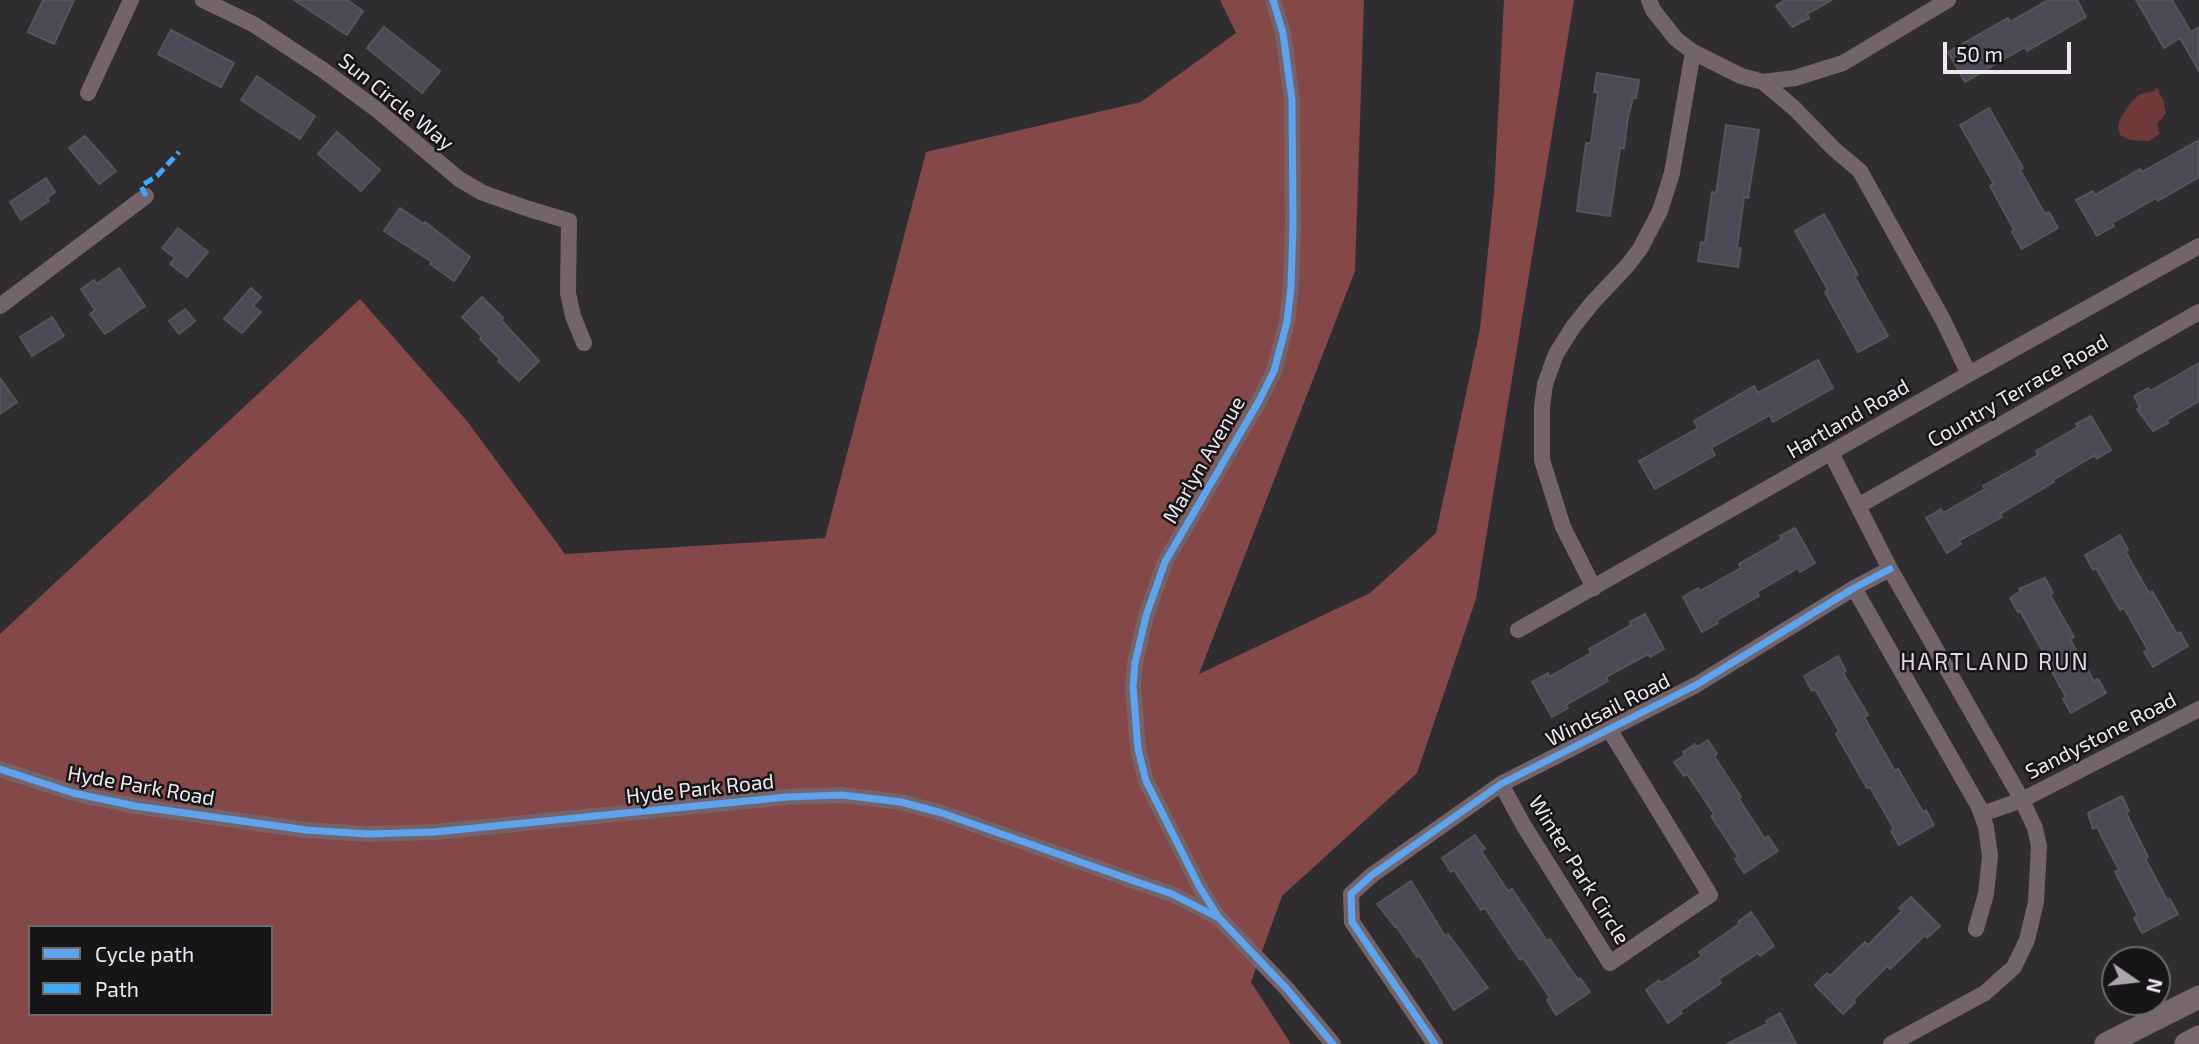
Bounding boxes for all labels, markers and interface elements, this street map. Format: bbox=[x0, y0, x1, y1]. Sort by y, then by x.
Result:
scale bar bbox=[1947, 28, 2075, 72]
text: 50 m bbox=[1956, 41, 2003, 66]
street label: Sun Circle Way bbox=[333, 48, 459, 156]
street label: Country Terrace Road bbox=[1923, 329, 2113, 453]
street label: Hartland Road bbox=[1782, 374, 1914, 464]
street label: Marlyn Avenue bbox=[1157, 392, 1251, 528]
district label: HARTLAND RUN bbox=[1902, 648, 2088, 676]
street label: Windsail Road bbox=[1542, 668, 1674, 752]
street label: Sandystone Road bbox=[2021, 687, 2181, 785]
street label: Hyde Park Road bbox=[65, 761, 217, 811]
street label: Hyde Park Road bbox=[625, 769, 775, 809]
street label: Winter Park Circle bbox=[1523, 791, 1635, 949]
legend bbox=[28, 925, 273, 1016]
text: Cycle path bbox=[95, 941, 194, 966]
north arrow bbox=[2101, 946, 2171, 1016]
text: Path bbox=[95, 976, 139, 1001]
text: N bbox=[2142, 976, 2168, 995]

